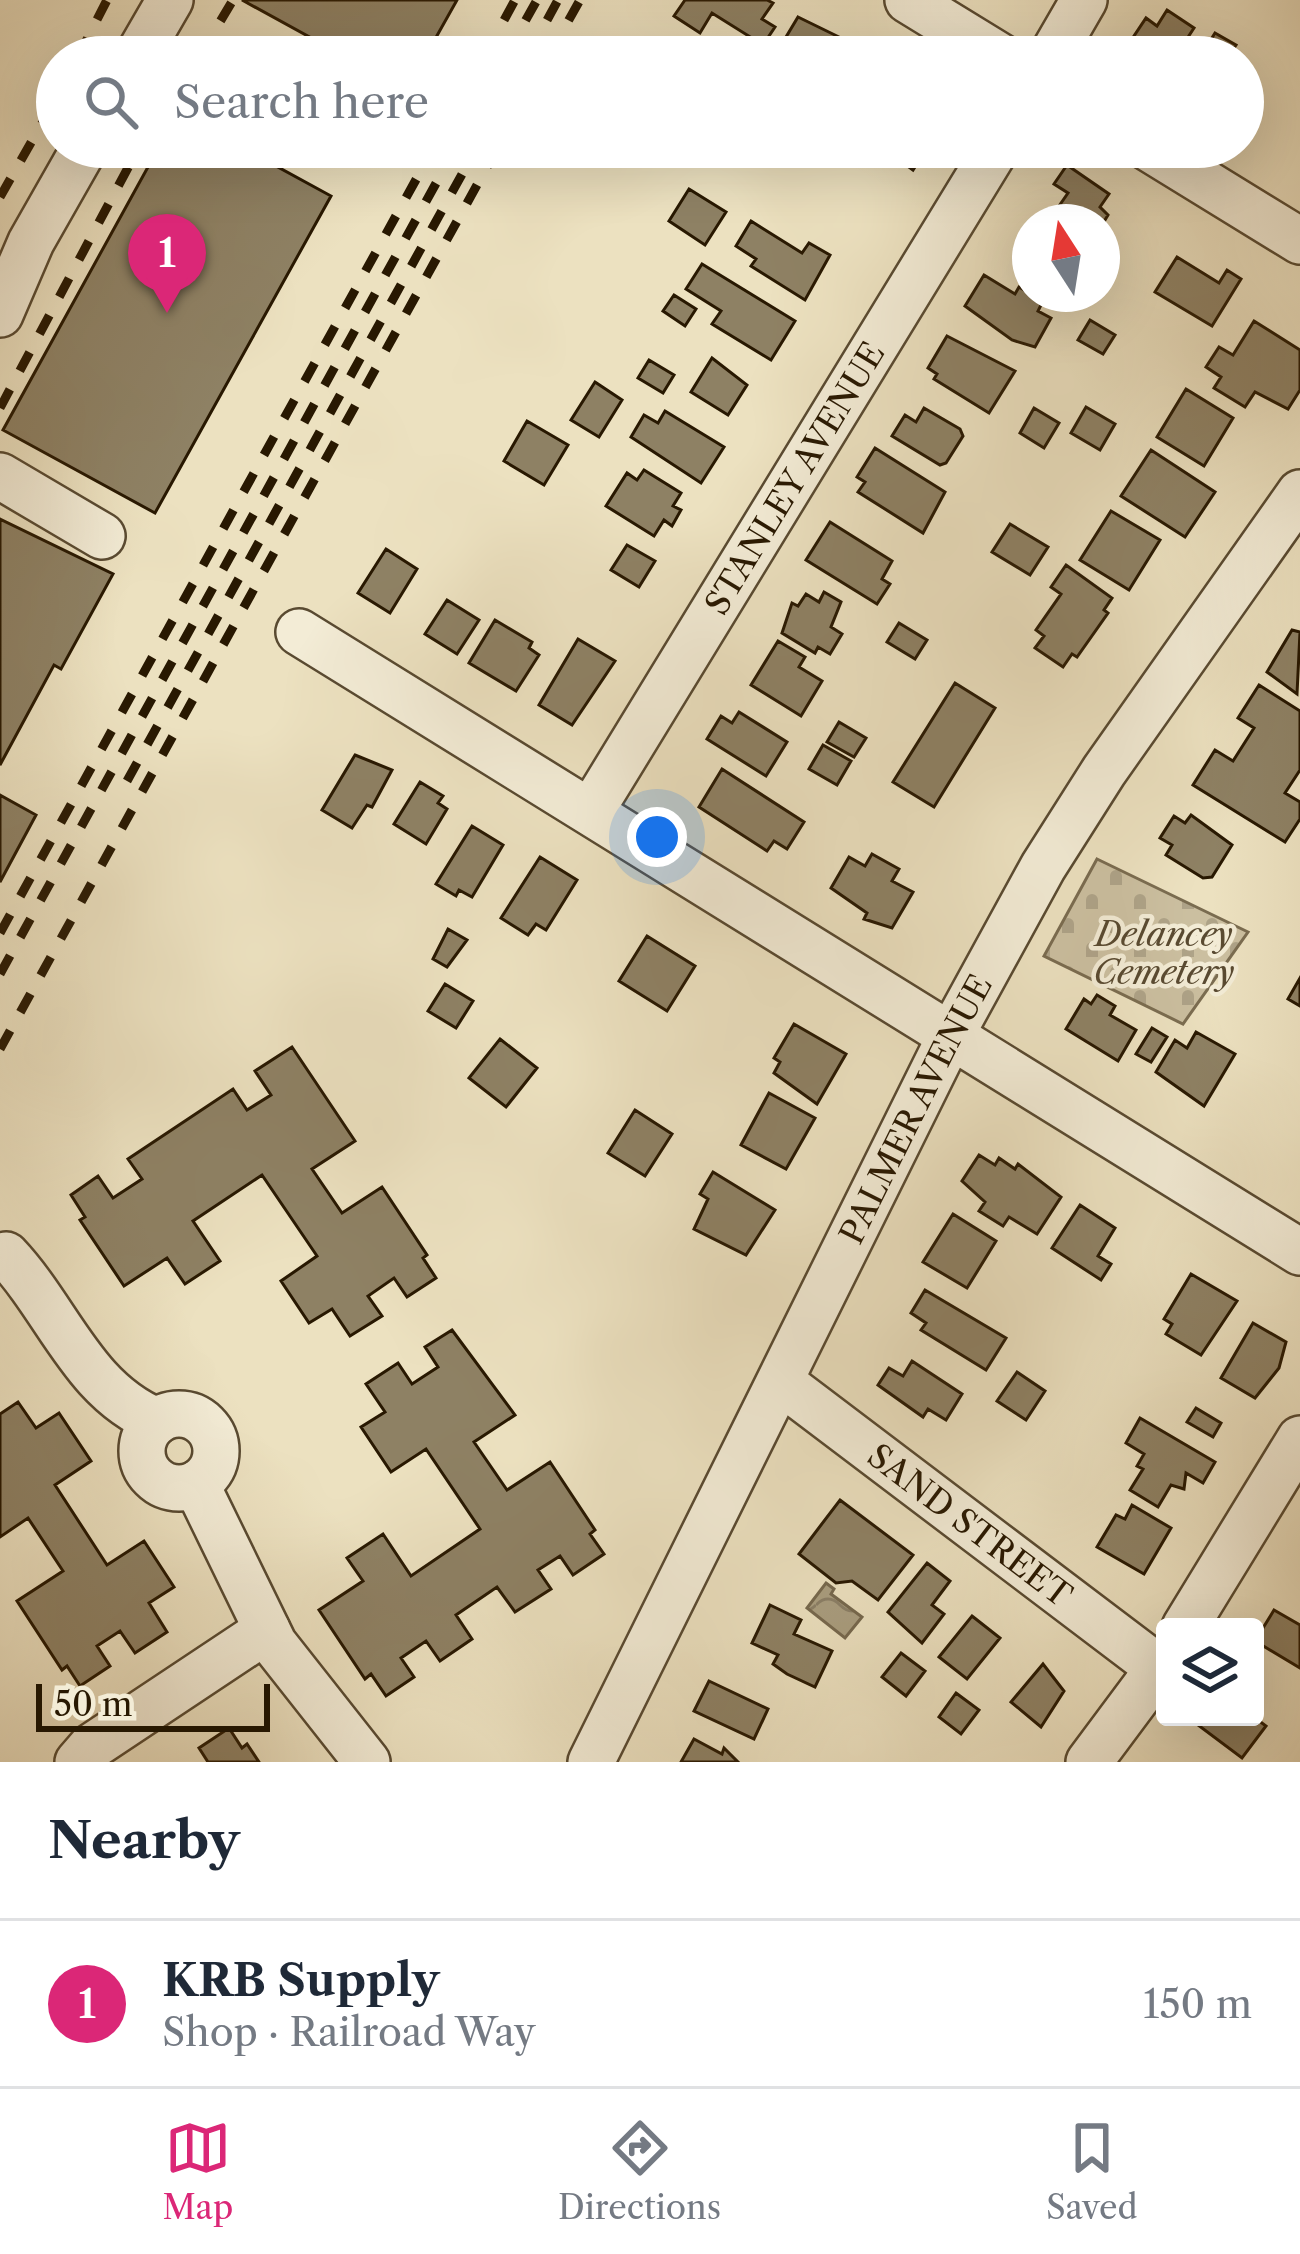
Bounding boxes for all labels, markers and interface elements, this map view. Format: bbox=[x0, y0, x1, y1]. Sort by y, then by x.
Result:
search box bbox=[36, 36, 1264, 168]
icon: search bbox=[78, 69, 144, 135]
text: Search here bbox=[174, 74, 429, 130]
north arrow bbox=[1012, 204, 1120, 312]
pin: 1 bbox=[128, 214, 206, 313]
street label: STANLEY AVENUE bbox=[696, 335, 893, 622]
your location bbox=[627, 807, 687, 867]
park label: Delancey Cemetery bbox=[1092, 914, 1235, 993]
street label: PALMER AVENUE bbox=[830, 967, 1001, 1251]
street label: SAND STREET bbox=[860, 1435, 1080, 1616]
map controls bbox=[1156, 1618, 1264, 1726]
button: layers bbox=[1156, 1618, 1264, 1726]
scale bar bbox=[36, 1678, 270, 1731]
text: 50 m bbox=[54, 1684, 132, 1725]
text: Nearby bbox=[48, 1809, 240, 1871]
text: KRB Supply bbox=[162, 1952, 439, 2008]
text: 1 bbox=[78, 1980, 96, 2028]
text: 150 m bbox=[1143, 1980, 1252, 2028]
text: Shop · Railroad Way bbox=[162, 2008, 536, 2056]
tab: Map bbox=[162, 2115, 233, 2228]
tab: Directions bbox=[558, 2115, 721, 2228]
tab: Saved bbox=[1046, 2115, 1138, 2228]

